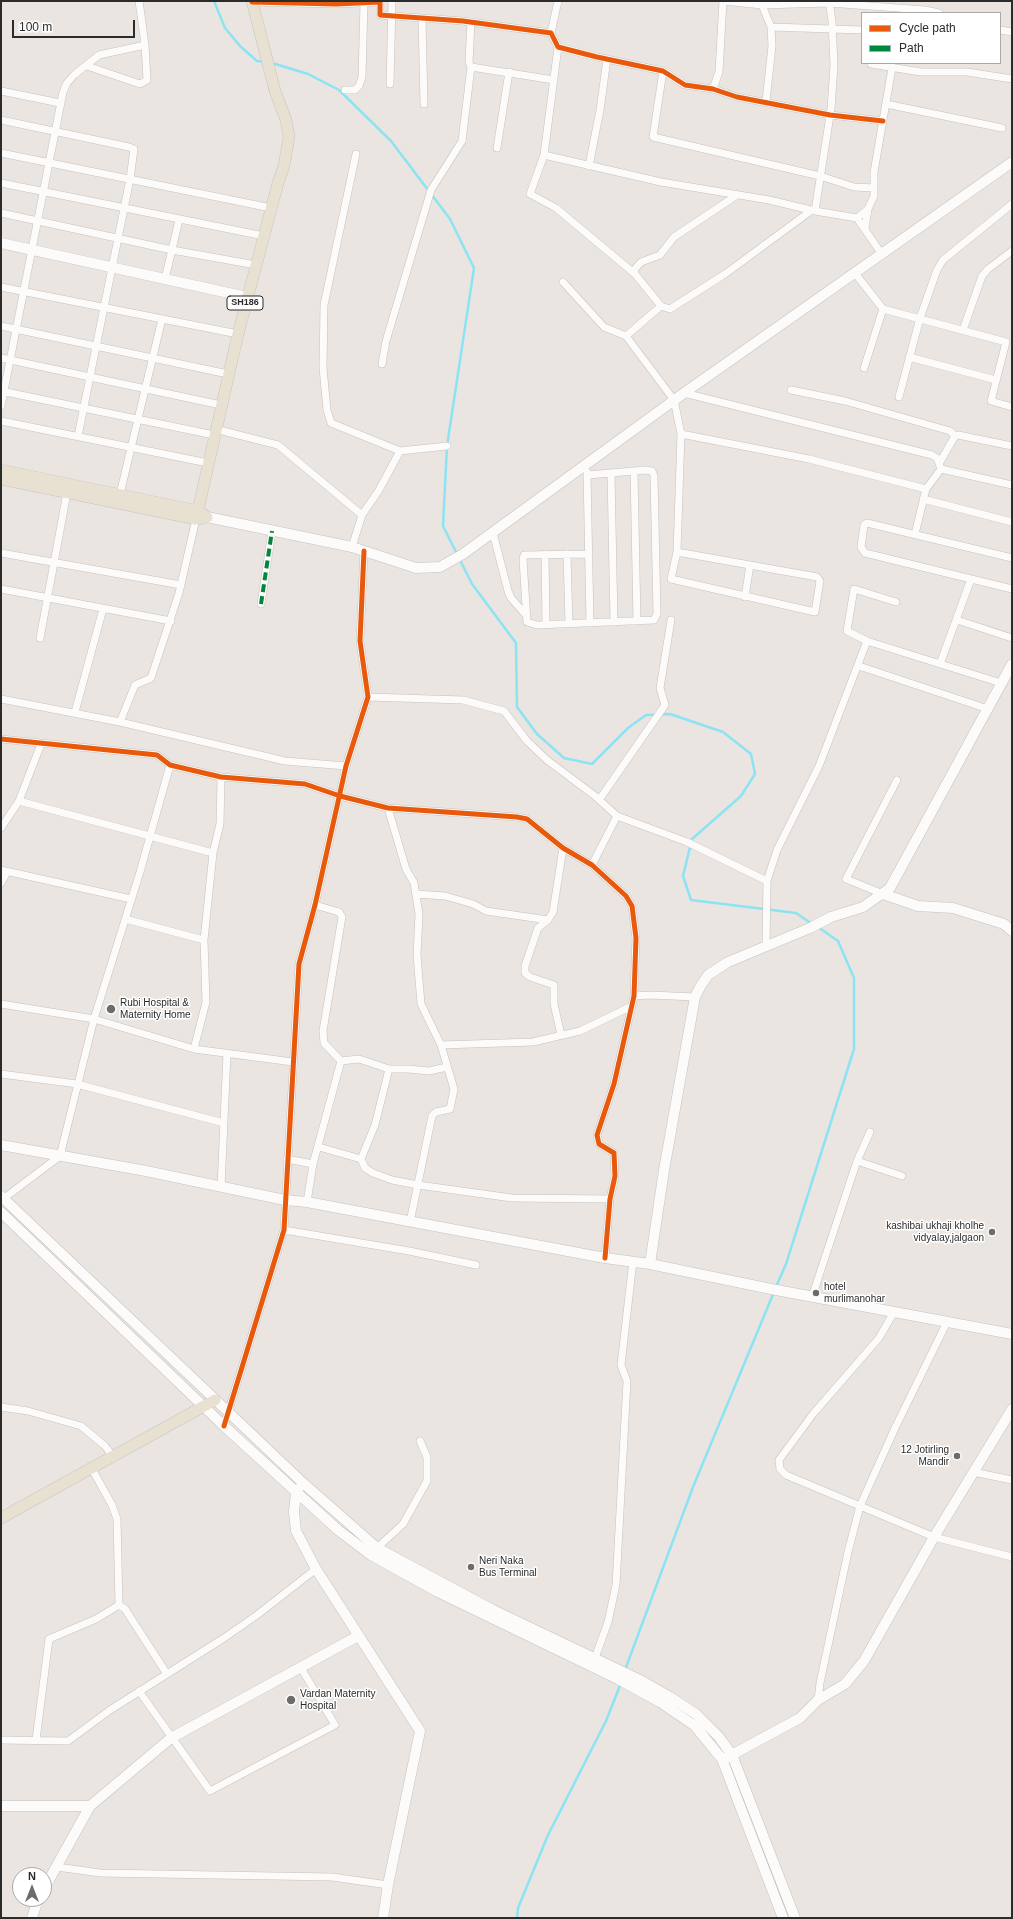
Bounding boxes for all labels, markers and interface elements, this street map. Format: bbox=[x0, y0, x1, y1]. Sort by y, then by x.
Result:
scale bar bbox=[14, 12, 137, 38]
legend bbox=[861, 12, 1001, 64]
text: 100 m bbox=[19, 20, 52, 34]
text: Cycle path bbox=[899, 21, 956, 35]
text: Path bbox=[899, 41, 924, 55]
road number: SH186 bbox=[227, 296, 263, 310]
place label: Rubi Hospital & Maternity Home bbox=[120, 997, 191, 1020]
marker: Rubi Hospital & Maternity Home bbox=[105, 1003, 117, 1015]
place label: kashibai ukhaji kholhe vidyalay,jalgaon bbox=[886, 1220, 984, 1244]
marker: kashibai ukhaji kholhe vidyalay,jalgaon bbox=[987, 1227, 997, 1237]
place label: hotel murlimanohar bbox=[824, 1281, 885, 1304]
marker: hotel murlimanohar bbox=[811, 1288, 821, 1298]
place label: 12 Jotirling Mandir bbox=[901, 1444, 949, 1468]
marker: 12 Jotirling Mandir bbox=[952, 1451, 962, 1461]
place label: Neri Naka Bus Terminal bbox=[479, 1555, 537, 1578]
marker: Neri Naka Bus Terminal bbox=[466, 1562, 476, 1572]
place label: Vardan Maternity Hospital bbox=[300, 1688, 375, 1712]
marker: Vardan Maternity Hospital bbox=[285, 1694, 297, 1706]
north arrow bbox=[12, 1867, 52, 1907]
text: N bbox=[28, 1870, 36, 1882]

